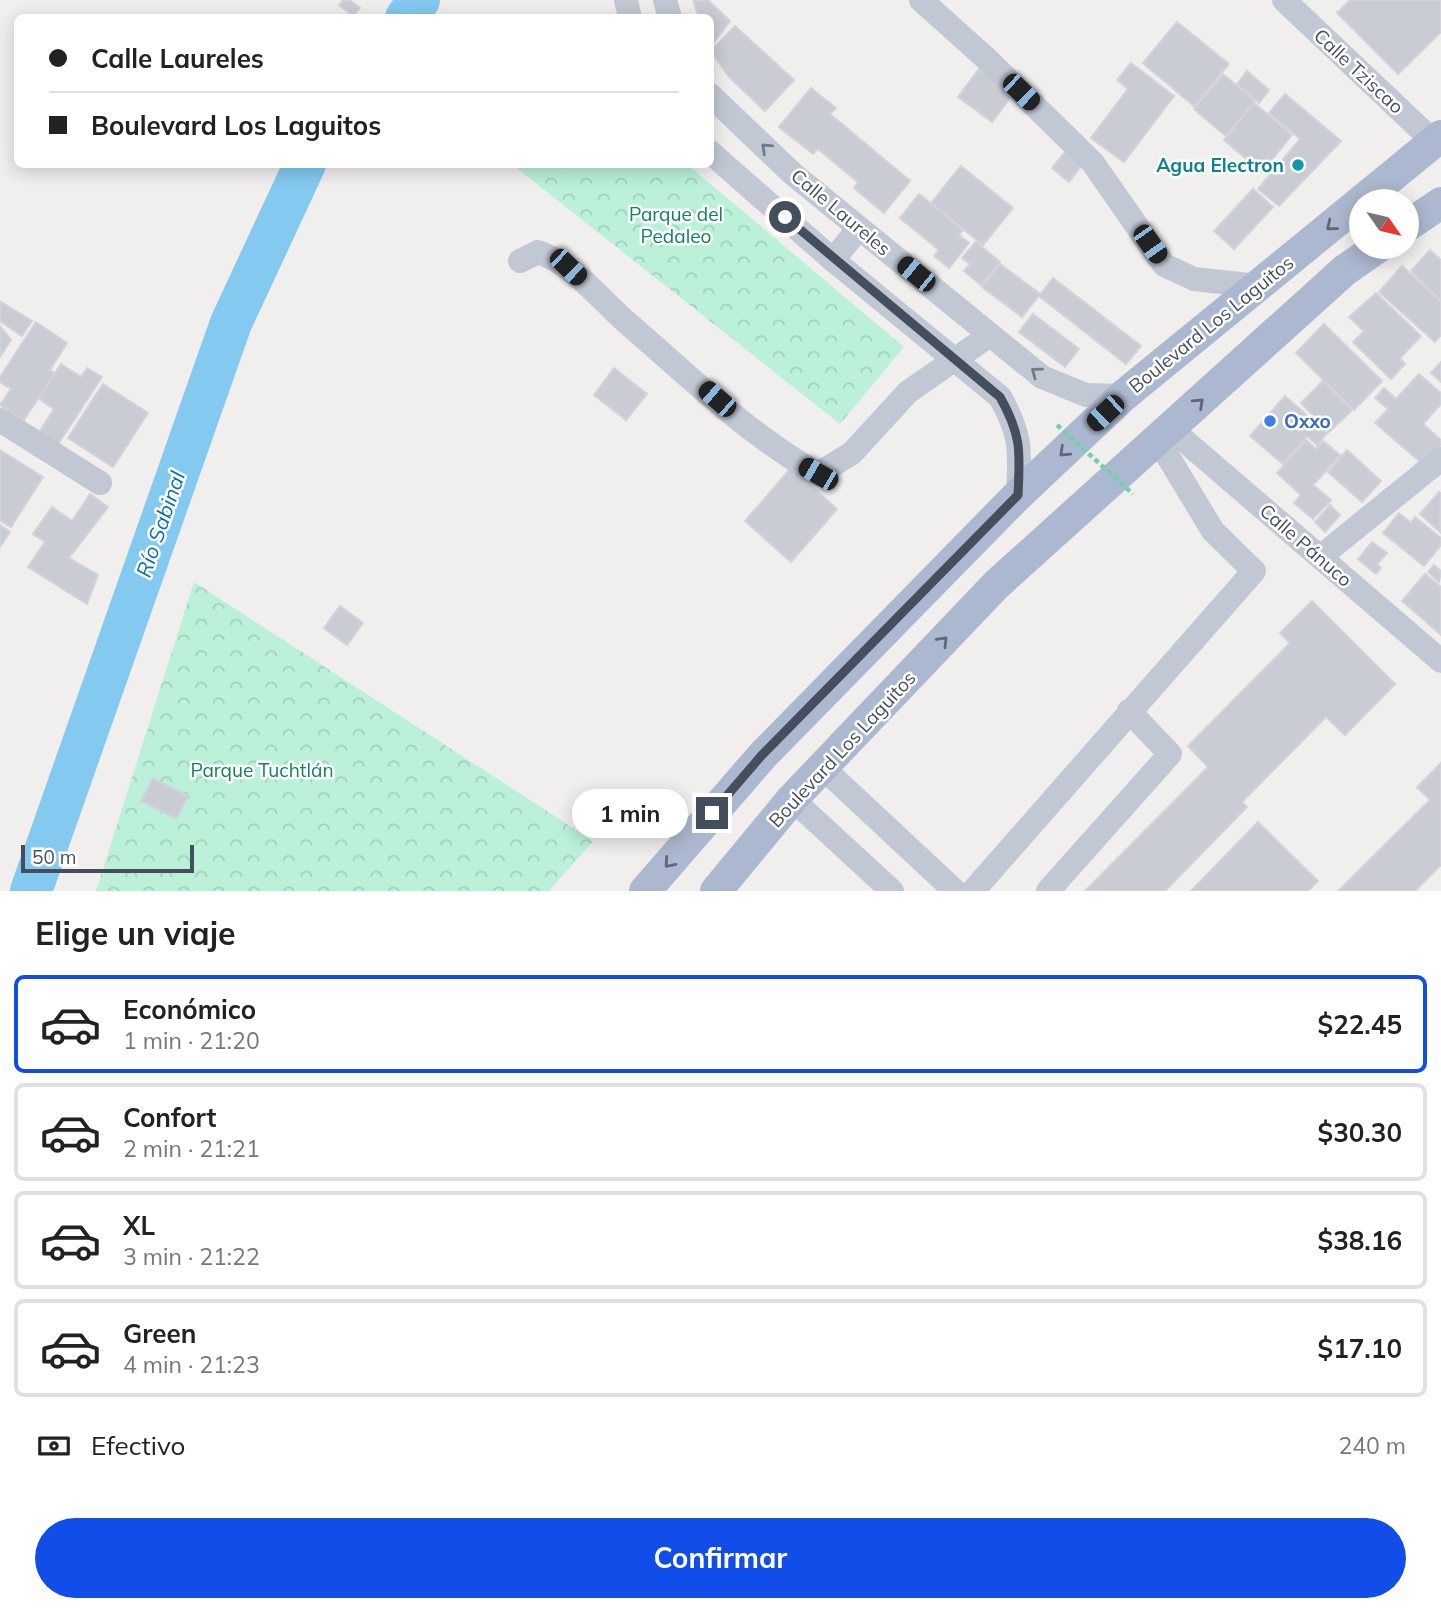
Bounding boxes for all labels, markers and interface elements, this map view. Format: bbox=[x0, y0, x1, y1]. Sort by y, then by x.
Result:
street label: Calle Tziscao bbox=[1309, 23, 1409, 119]
text: Calle Laureles bbox=[91, 42, 264, 75]
car bbox=[999, 70, 1044, 114]
text: Boulevard Los Laguitos bbox=[91, 109, 381, 142]
one-way arrow bbox=[761, 144, 774, 157]
place label: Agua Electron bbox=[1156, 153, 1284, 177]
marker: Agua Electron bbox=[1290, 157, 1306, 173]
street label: Calle Laureles bbox=[786, 163, 896, 261]
north arrow bbox=[1349, 189, 1419, 259]
map controls bbox=[1349, 189, 1419, 259]
route start bbox=[769, 201, 801, 233]
park label: Parque del Pedaleo bbox=[629, 202, 723, 248]
one-way arrow bbox=[1327, 217, 1339, 230]
car bbox=[1130, 221, 1171, 267]
car bbox=[546, 245, 591, 289]
street label: Boulevard Los Laguitos bbox=[1124, 250, 1298, 398]
car bbox=[894, 253, 939, 295]
one-way arrow bbox=[1031, 367, 1043, 380]
car bbox=[695, 377, 740, 421]
car bbox=[1083, 391, 1128, 435]
one-way arrow bbox=[1191, 399, 1204, 411]
place label: Oxxo bbox=[1284, 409, 1331, 433]
marker: Oxxo bbox=[1262, 413, 1278, 429]
one-way arrow bbox=[1059, 443, 1072, 456]
car bbox=[795, 454, 842, 494]
water label: Río Sabinal bbox=[130, 468, 190, 580]
street label: Calle Pánuco bbox=[1255, 498, 1357, 592]
one-way arrow bbox=[934, 636, 947, 649]
street label: Boulevard Los Laguitos bbox=[763, 666, 921, 832]
park label: Parque Tuchtlán bbox=[190, 758, 334, 782]
callout: 1 min bbox=[572, 788, 688, 838]
route end bbox=[696, 797, 728, 829]
text: 1 min bbox=[600, 799, 660, 828]
scale bar bbox=[21, 842, 194, 874]
text: 50 m bbox=[32, 845, 76, 869]
one-way arrow bbox=[665, 855, 677, 868]
text: Elige un viaje bbox=[35, 913, 236, 953]
icon: car bbox=[39, 993, 102, 1056]
text: Económico bbox=[123, 993, 256, 1026]
text: $22.45 bbox=[1318, 1008, 1402, 1041]
text: 1 min · 21:20 bbox=[123, 1026, 260, 1055]
icon: car bbox=[39, 1101, 102, 1164]
text: Confort bbox=[123, 1101, 216, 1134]
text: $30.30 bbox=[1318, 1116, 1402, 1149]
text: 2 min · 21:21 bbox=[123, 1134, 260, 1163]
icon: car bbox=[39, 1209, 102, 1272]
text: XL bbox=[123, 1209, 155, 1242]
text: $38.16 bbox=[1318, 1224, 1402, 1257]
text: 3 min · 21:22 bbox=[123, 1242, 260, 1271]
icon: car bbox=[39, 1317, 102, 1380]
text: Green bbox=[123, 1317, 196, 1350]
text: $17.10 bbox=[1318, 1332, 1402, 1365]
text: 4 min · 21:23 bbox=[123, 1350, 260, 1379]
icon: cash bbox=[35, 1427, 73, 1465]
text: Efectivo bbox=[91, 1429, 185, 1462]
text: 240 m bbox=[1338, 1431, 1406, 1460]
button: Confirmar bbox=[35, 1518, 1406, 1598]

